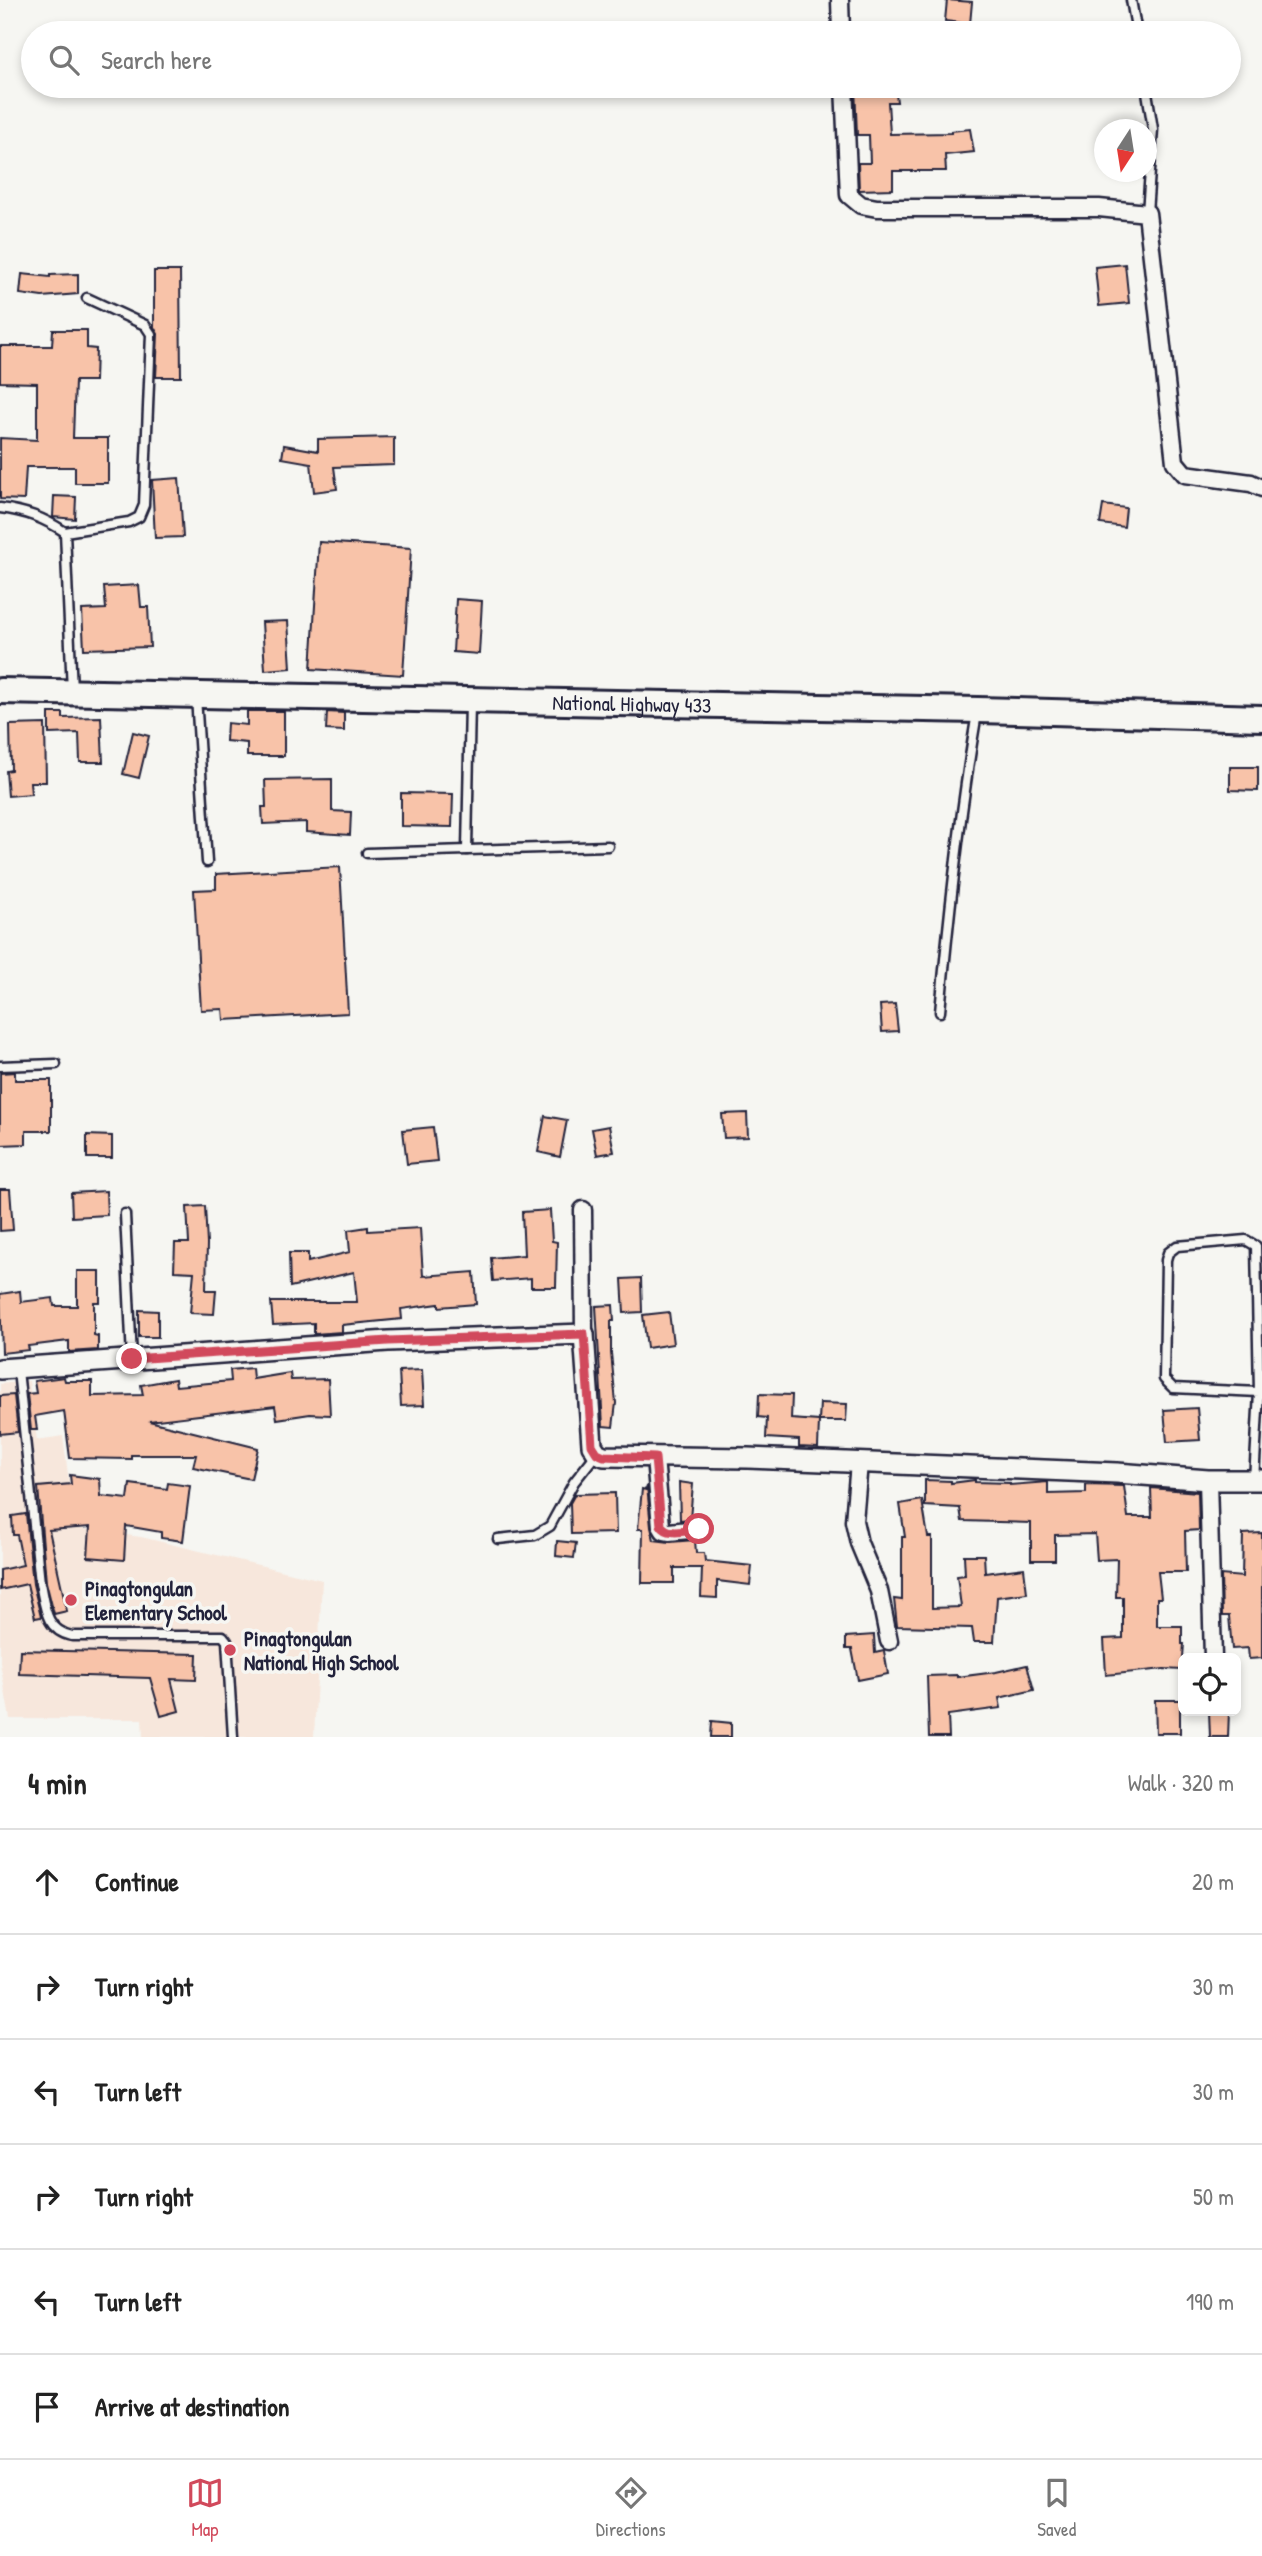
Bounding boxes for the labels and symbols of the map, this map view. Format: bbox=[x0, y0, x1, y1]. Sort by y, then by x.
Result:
north arrow bbox=[1094, 119, 1157, 182]
street label: National Highway 433 bbox=[552, 687, 712, 719]
route end bbox=[116, 1343, 147, 1374]
route start bbox=[683, 1513, 714, 1544]
place label: Pinagtongulan Elementary School bbox=[85, 1574, 227, 1628]
marker: Pinagtongulan Elementary School bbox=[63, 1592, 79, 1608]
place label: Pinagtongulan National High School bbox=[244, 1624, 399, 1678]
marker: Pinagtongulan National High School bbox=[222, 1642, 238, 1658]

